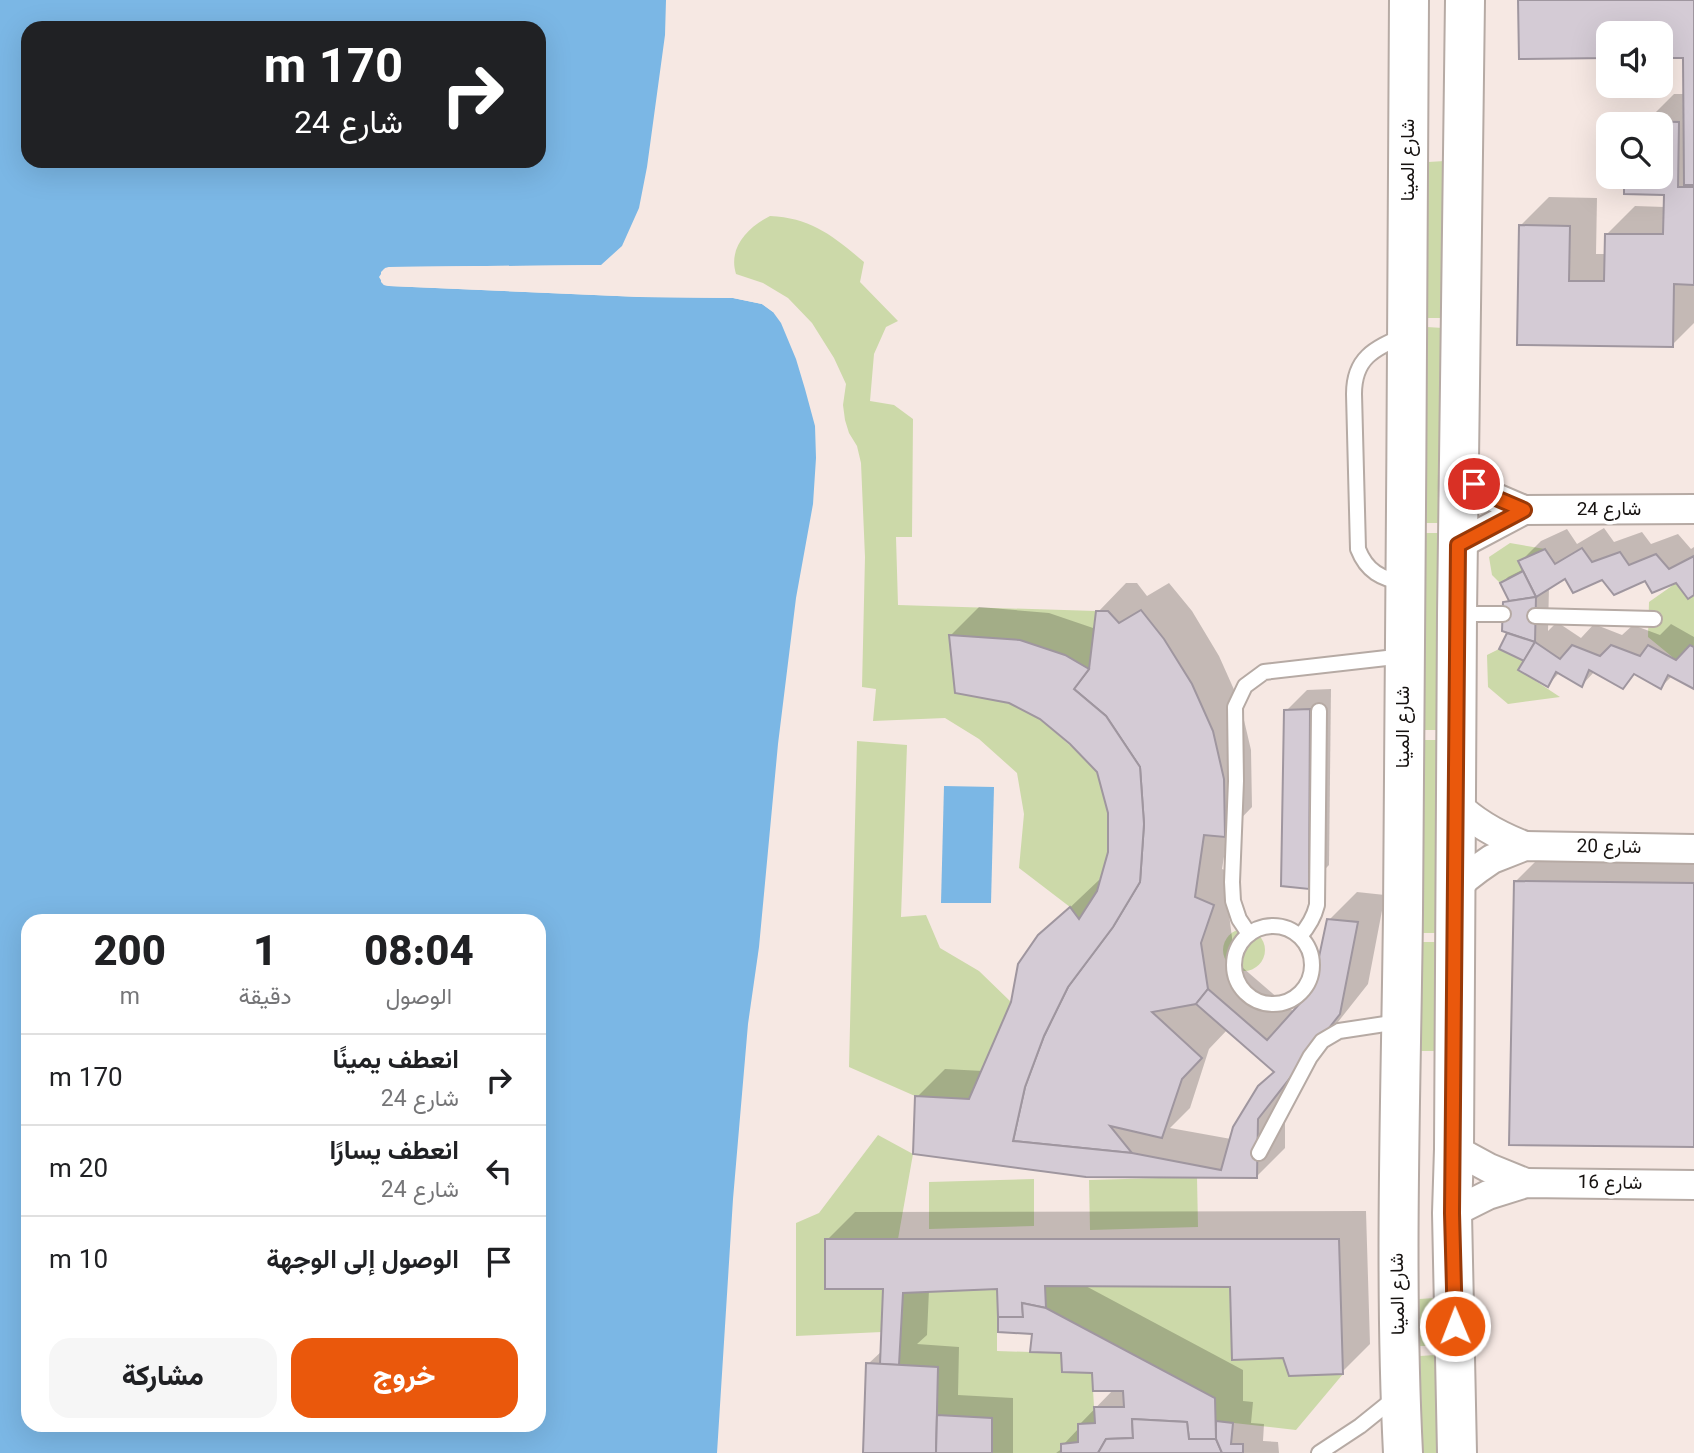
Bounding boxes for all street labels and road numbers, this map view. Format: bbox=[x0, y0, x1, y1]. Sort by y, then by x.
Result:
street label: شارع المينا bbox=[1395, 119, 1424, 201]
street label: شارع 24 bbox=[1577, 496, 1641, 525]
street label: شارع المينا bbox=[1390, 686, 1419, 768]
street label: شارع 20 bbox=[1576, 833, 1642, 863]
street label: شارع 16 bbox=[1577, 1169, 1643, 1199]
street label: شارع المينا bbox=[1384, 1253, 1414, 1335]

